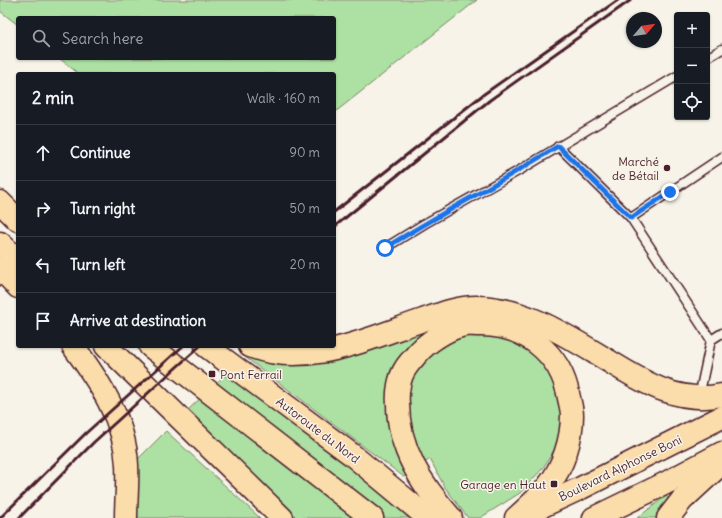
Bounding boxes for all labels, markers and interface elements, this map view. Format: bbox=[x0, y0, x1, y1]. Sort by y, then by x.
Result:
north arrow bbox=[626, 12, 662, 48]
map controls bbox=[674, 12, 710, 120]
button: + bbox=[674, 12, 710, 48]
search box bbox=[16, 16, 336, 60]
icon: search bbox=[30, 27, 52, 49]
text: Search here bbox=[62, 29, 143, 48]
button: − bbox=[674, 48, 710, 84]
button: locate bbox=[674, 84, 710, 120]
text: 2 min bbox=[32, 87, 74, 109]
text: Walk · 160 m bbox=[247, 90, 320, 107]
icon: ahead bbox=[32, 142, 54, 164]
text: Continue bbox=[70, 143, 131, 162]
text: 90 m bbox=[289, 144, 320, 161]
place label: Marché de Bétail bbox=[612, 154, 659, 183]
marker: Marché de Bétail bbox=[662, 163, 672, 173]
route end bbox=[661, 183, 679, 201]
icon: right bbox=[32, 198, 54, 220]
text: Turn right bbox=[70, 199, 135, 218]
text: 50 m bbox=[289, 200, 320, 217]
route start bbox=[376, 239, 394, 257]
icon: left bbox=[32, 254, 54, 276]
text: Turn left bbox=[70, 255, 125, 274]
text: 20 m bbox=[290, 256, 320, 273]
icon: arrive bbox=[32, 310, 54, 332]
text: Arrive at destination bbox=[70, 311, 206, 330]
place label: Pont Ferrail bbox=[220, 367, 282, 382]
marker: Pont Ferrail bbox=[207, 369, 217, 379]
street label: Autoroute du Nord bbox=[273, 394, 363, 466]
street label: Boulevard Alphonse Boni bbox=[556, 432, 684, 504]
place label: Garage en Haut bbox=[460, 477, 546, 492]
marker: Garage en Haut bbox=[549, 479, 559, 489]

